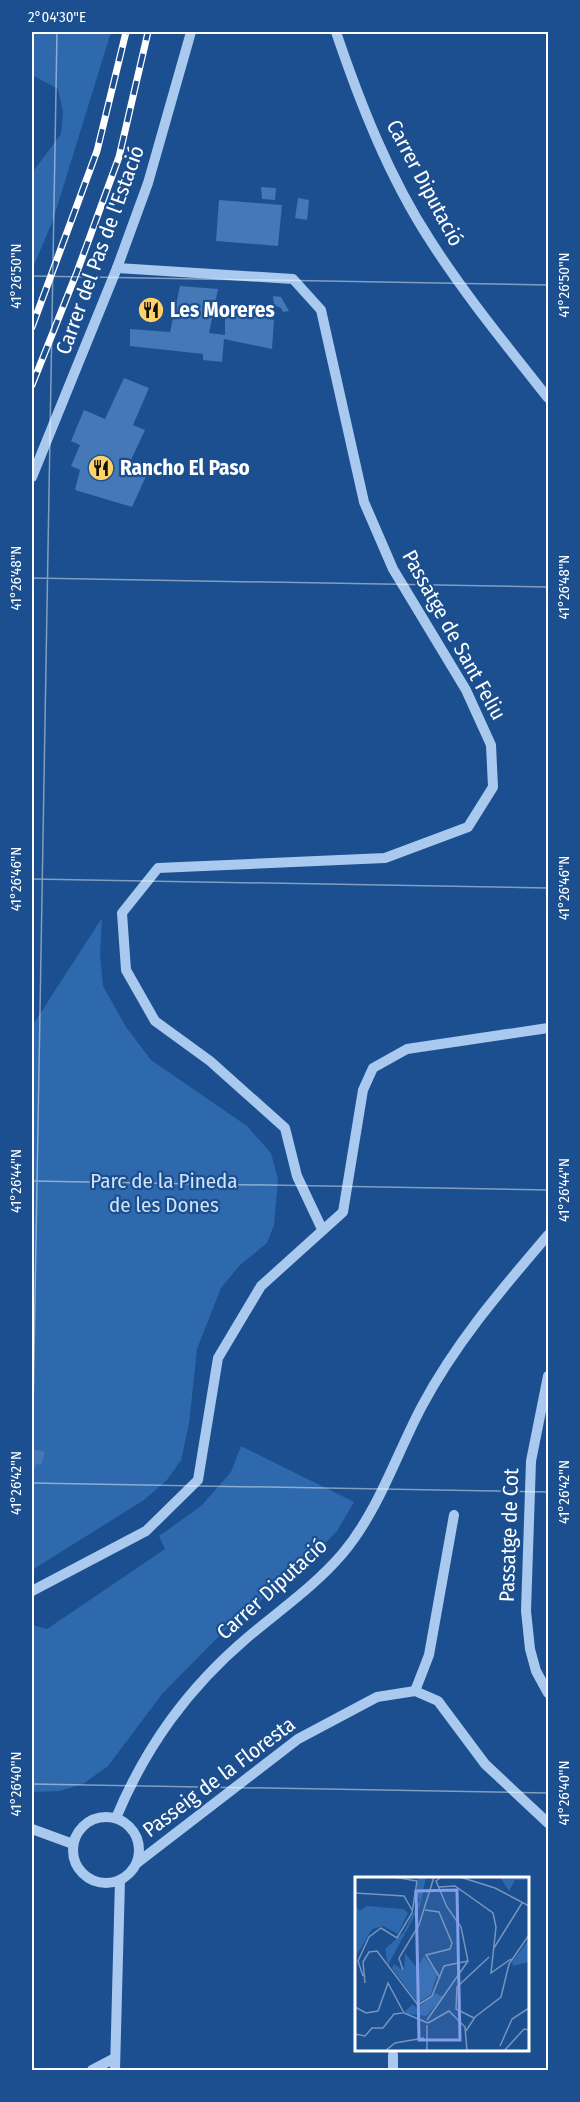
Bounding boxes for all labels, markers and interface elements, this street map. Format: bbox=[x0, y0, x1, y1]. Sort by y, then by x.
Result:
text: 2°04'30"E bbox=[28, 8, 86, 26]
street label: Carrer Diputació bbox=[381, 115, 469, 251]
street label: Carrer del Pas de l'Estació bbox=[50, 142, 150, 358]
text: 41°26'50"N bbox=[7, 243, 25, 309]
text: 41°26'50"N bbox=[555, 252, 573, 318]
restaurant icon: Les Moreres bbox=[136, 295, 166, 325]
place label: Les Moreres bbox=[170, 297, 275, 323]
restaurant icon: Rancho El Paso bbox=[86, 453, 116, 483]
place label: Rancho El Paso bbox=[120, 455, 250, 481]
text: 41°26'48"N bbox=[7, 546, 25, 610]
street label: Passatge de Sant Feliu bbox=[397, 546, 511, 724]
text: 41°26'48"N bbox=[555, 555, 573, 619]
text: 41°26'46"N bbox=[7, 847, 25, 911]
text: 41°26'46"N bbox=[555, 856, 573, 920]
text: 41°26'44"N bbox=[7, 1149, 25, 1213]
text: 41°26'44"N bbox=[555, 1158, 573, 1222]
park label: Parc de la Pineda de les Dones bbox=[90, 1168, 238, 1218]
text: 41°26'42"N bbox=[7, 1451, 25, 1515]
text: 41°26'42"N bbox=[555, 1460, 573, 1524]
street label: Passatge de Cot bbox=[494, 1467, 524, 1602]
street label: Carrer Diputació bbox=[211, 1533, 333, 1645]
street label: Passeig de la Floresta bbox=[138, 1711, 300, 1843]
text: 41°26'40"N bbox=[7, 1751, 25, 1817]
text: 41°26'40"N bbox=[555, 1760, 573, 1826]
inset map bbox=[355, 1877, 529, 2051]

